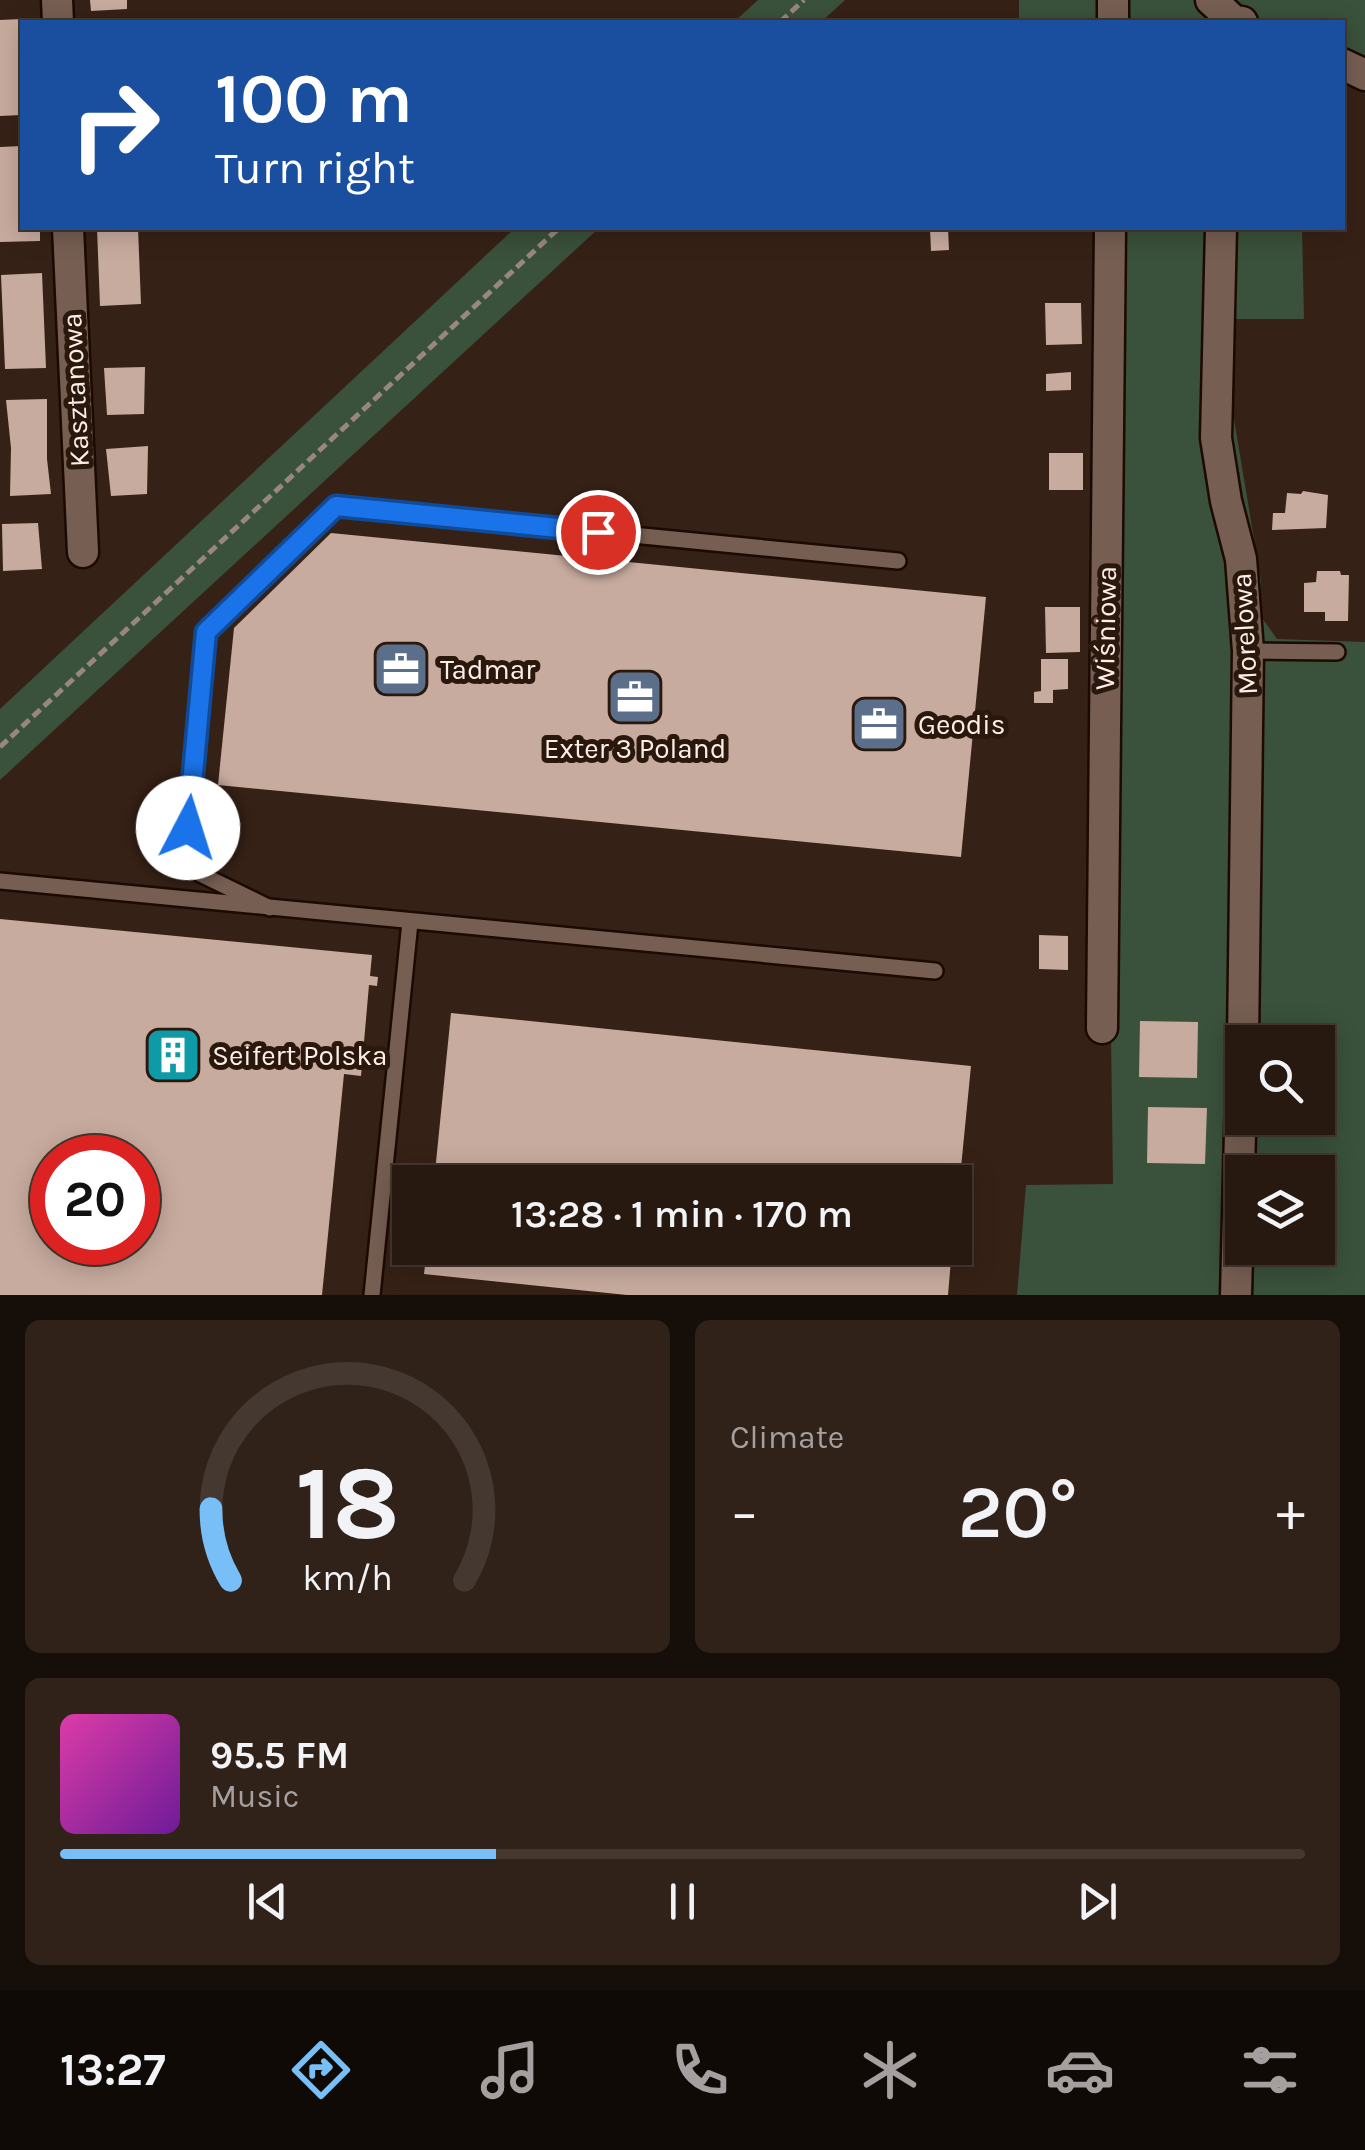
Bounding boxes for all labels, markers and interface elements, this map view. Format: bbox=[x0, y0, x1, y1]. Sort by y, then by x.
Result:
text: 100 m bbox=[215, 58, 413, 140]
icon: right bbox=[50, 60, 180, 190]
text: Turn right bbox=[215, 142, 415, 194]
street label: Kasztanowa bbox=[55, 312, 96, 468]
pin bbox=[556, 490, 641, 575]
icon: arrive bbox=[571, 505, 626, 560]
street label: Wiśniowa bbox=[1088, 566, 1123, 690]
street label: Morelowa bbox=[1225, 572, 1264, 696]
office icon: Tadmar bbox=[371, 639, 431, 699]
place label: Tadmar bbox=[440, 653, 536, 686]
office icon: Exter 3 Poland bbox=[605, 667, 665, 727]
office icon: Geodis bbox=[849, 694, 909, 754]
place label: Geodis bbox=[918, 708, 1005, 741]
place label: Exter 3 Poland bbox=[544, 732, 726, 765]
position arrow bbox=[136, 776, 240, 880]
building icon: Seifert Polska bbox=[143, 1025, 203, 1085]
map controls bbox=[1225, 1025, 1335, 1265]
button: search bbox=[1225, 1025, 1335, 1135]
place label: Seifert Polska bbox=[212, 1039, 387, 1072]
speed limit sign: 20 bbox=[30, 1135, 160, 1265]
button: layers bbox=[1225, 1155, 1335, 1265]
text: 13:28 · 1 min · 170 m bbox=[511, 1192, 853, 1237]
text: Climate bbox=[730, 1419, 844, 1456]
text: 18 bbox=[295, 1443, 400, 1564]
text: 20° bbox=[958, 1468, 1077, 1556]
text: − bbox=[730, 1480, 759, 1544]
text: + bbox=[1276, 1480, 1305, 1544]
text: km/h bbox=[302, 1557, 393, 1599]
text: 95.5 FM bbox=[210, 1733, 349, 1778]
text: Music bbox=[210, 1778, 299, 1815]
icon: previous bbox=[240, 1874, 295, 1929]
icon: pause bbox=[655, 1874, 710, 1929]
icon: next bbox=[1070, 1874, 1125, 1929]
icon: directions bbox=[286, 2035, 356, 2105]
icon: music bbox=[475, 2035, 545, 2105]
icon: phone bbox=[665, 2035, 735, 2105]
icon: climate bbox=[855, 2035, 925, 2105]
icon: car bbox=[1045, 2035, 1115, 2105]
icon: filters bbox=[1235, 2035, 1305, 2105]
text: 13:27 bbox=[60, 2044, 166, 2096]

